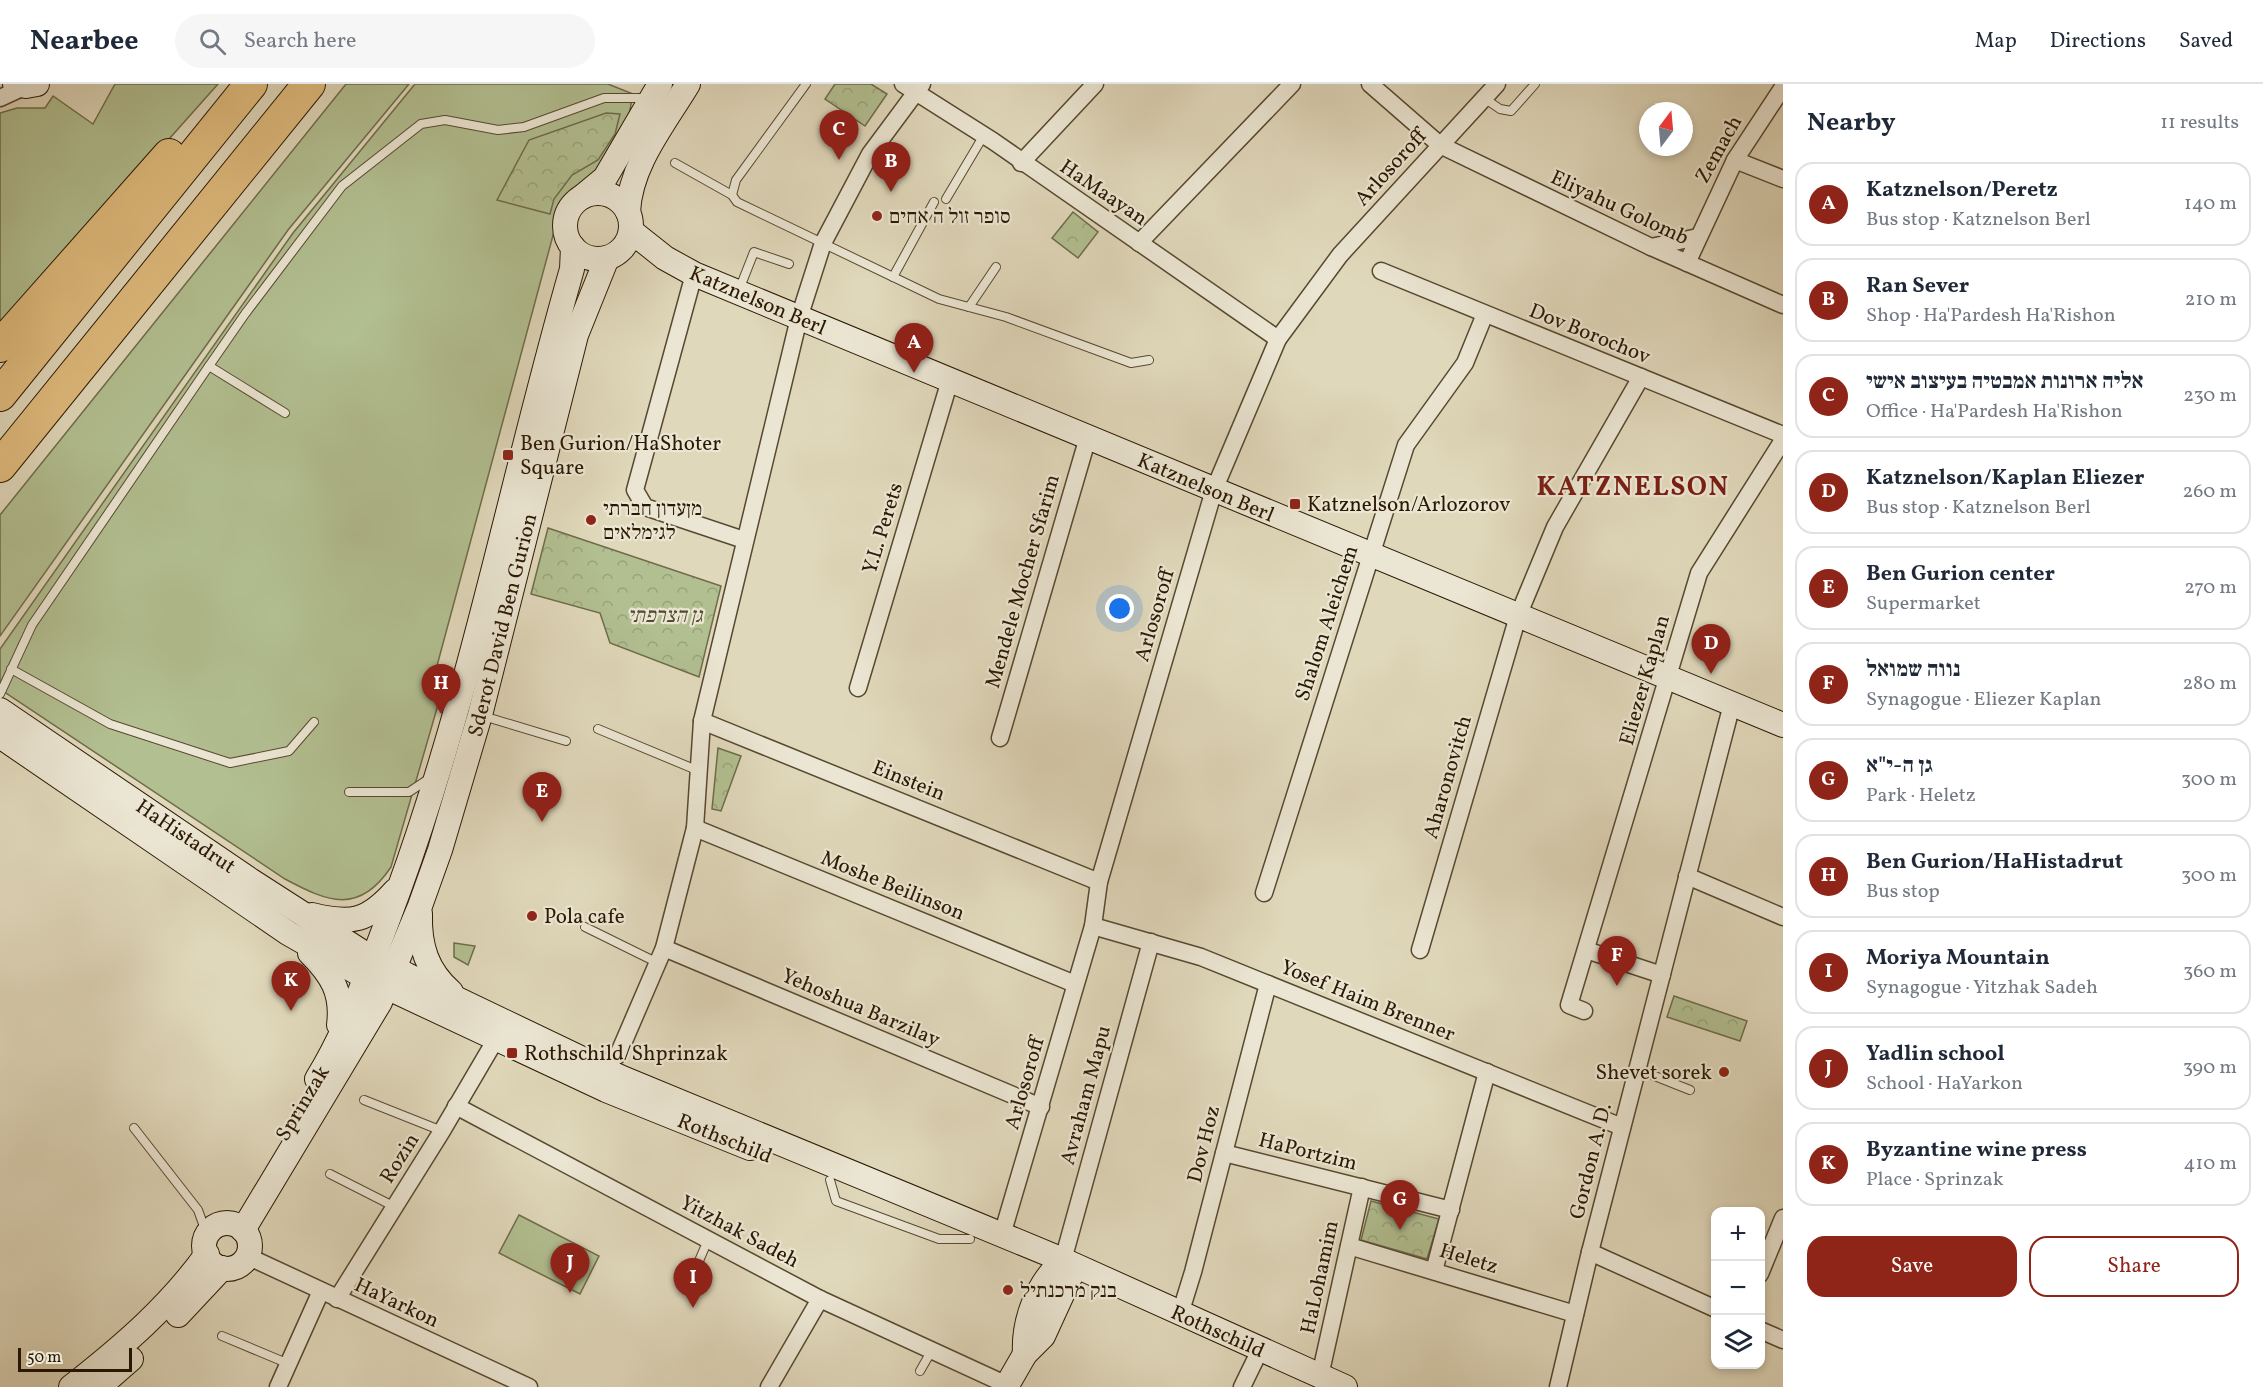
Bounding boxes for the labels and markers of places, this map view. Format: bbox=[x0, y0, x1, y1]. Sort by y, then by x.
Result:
pin: C bbox=[820, 110, 858, 160]
pin: B bbox=[872, 142, 910, 192]
place label: סופר זול ה אחים bbox=[889, 203, 1011, 232]
marker: סופר זול ה אחים bbox=[870, 209, 884, 223]
pin: A bbox=[894, 324, 934, 373]
place label: Ben Gurion/HaShoter Square bbox=[520, 430, 721, 483]
marker: Ben Gurion/HaShoter Square bbox=[501, 448, 515, 462]
place label: Katznelson/Arlozorov bbox=[1307, 491, 1510, 520]
place label: מןעדון חברתי לגימלאים bbox=[603, 495, 702, 548]
marker: Katznelson/Arlozorov bbox=[1288, 497, 1302, 511]
marker: מןעדון חברתי לגימלאים bbox=[584, 513, 598, 527]
pin: D bbox=[1692, 624, 1730, 674]
pin: H bbox=[422, 664, 460, 714]
pin: E bbox=[522, 772, 562, 822]
place label: Pola cafe bbox=[544, 903, 625, 932]
marker: Pola cafe bbox=[525, 909, 539, 923]
pin: F bbox=[1598, 936, 1636, 986]
pin: K bbox=[272, 962, 310, 1011]
place label: Rothschild/Shprinzak bbox=[524, 1040, 728, 1069]
marker: Rothschild/Shprinzak bbox=[505, 1046, 519, 1060]
place label: Shevet sorek bbox=[1595, 1059, 1713, 1088]
marker: Shevet sorek bbox=[1717, 1065, 1731, 1079]
pin: G bbox=[1380, 1180, 1420, 1230]
pin: J bbox=[550, 1244, 590, 1293]
pin: I bbox=[674, 1258, 712, 1308]
place label: בנק מרכנתיל bbox=[1020, 1277, 1117, 1306]
marker: בנק מרכנתיל bbox=[1001, 1283, 1015, 1297]

